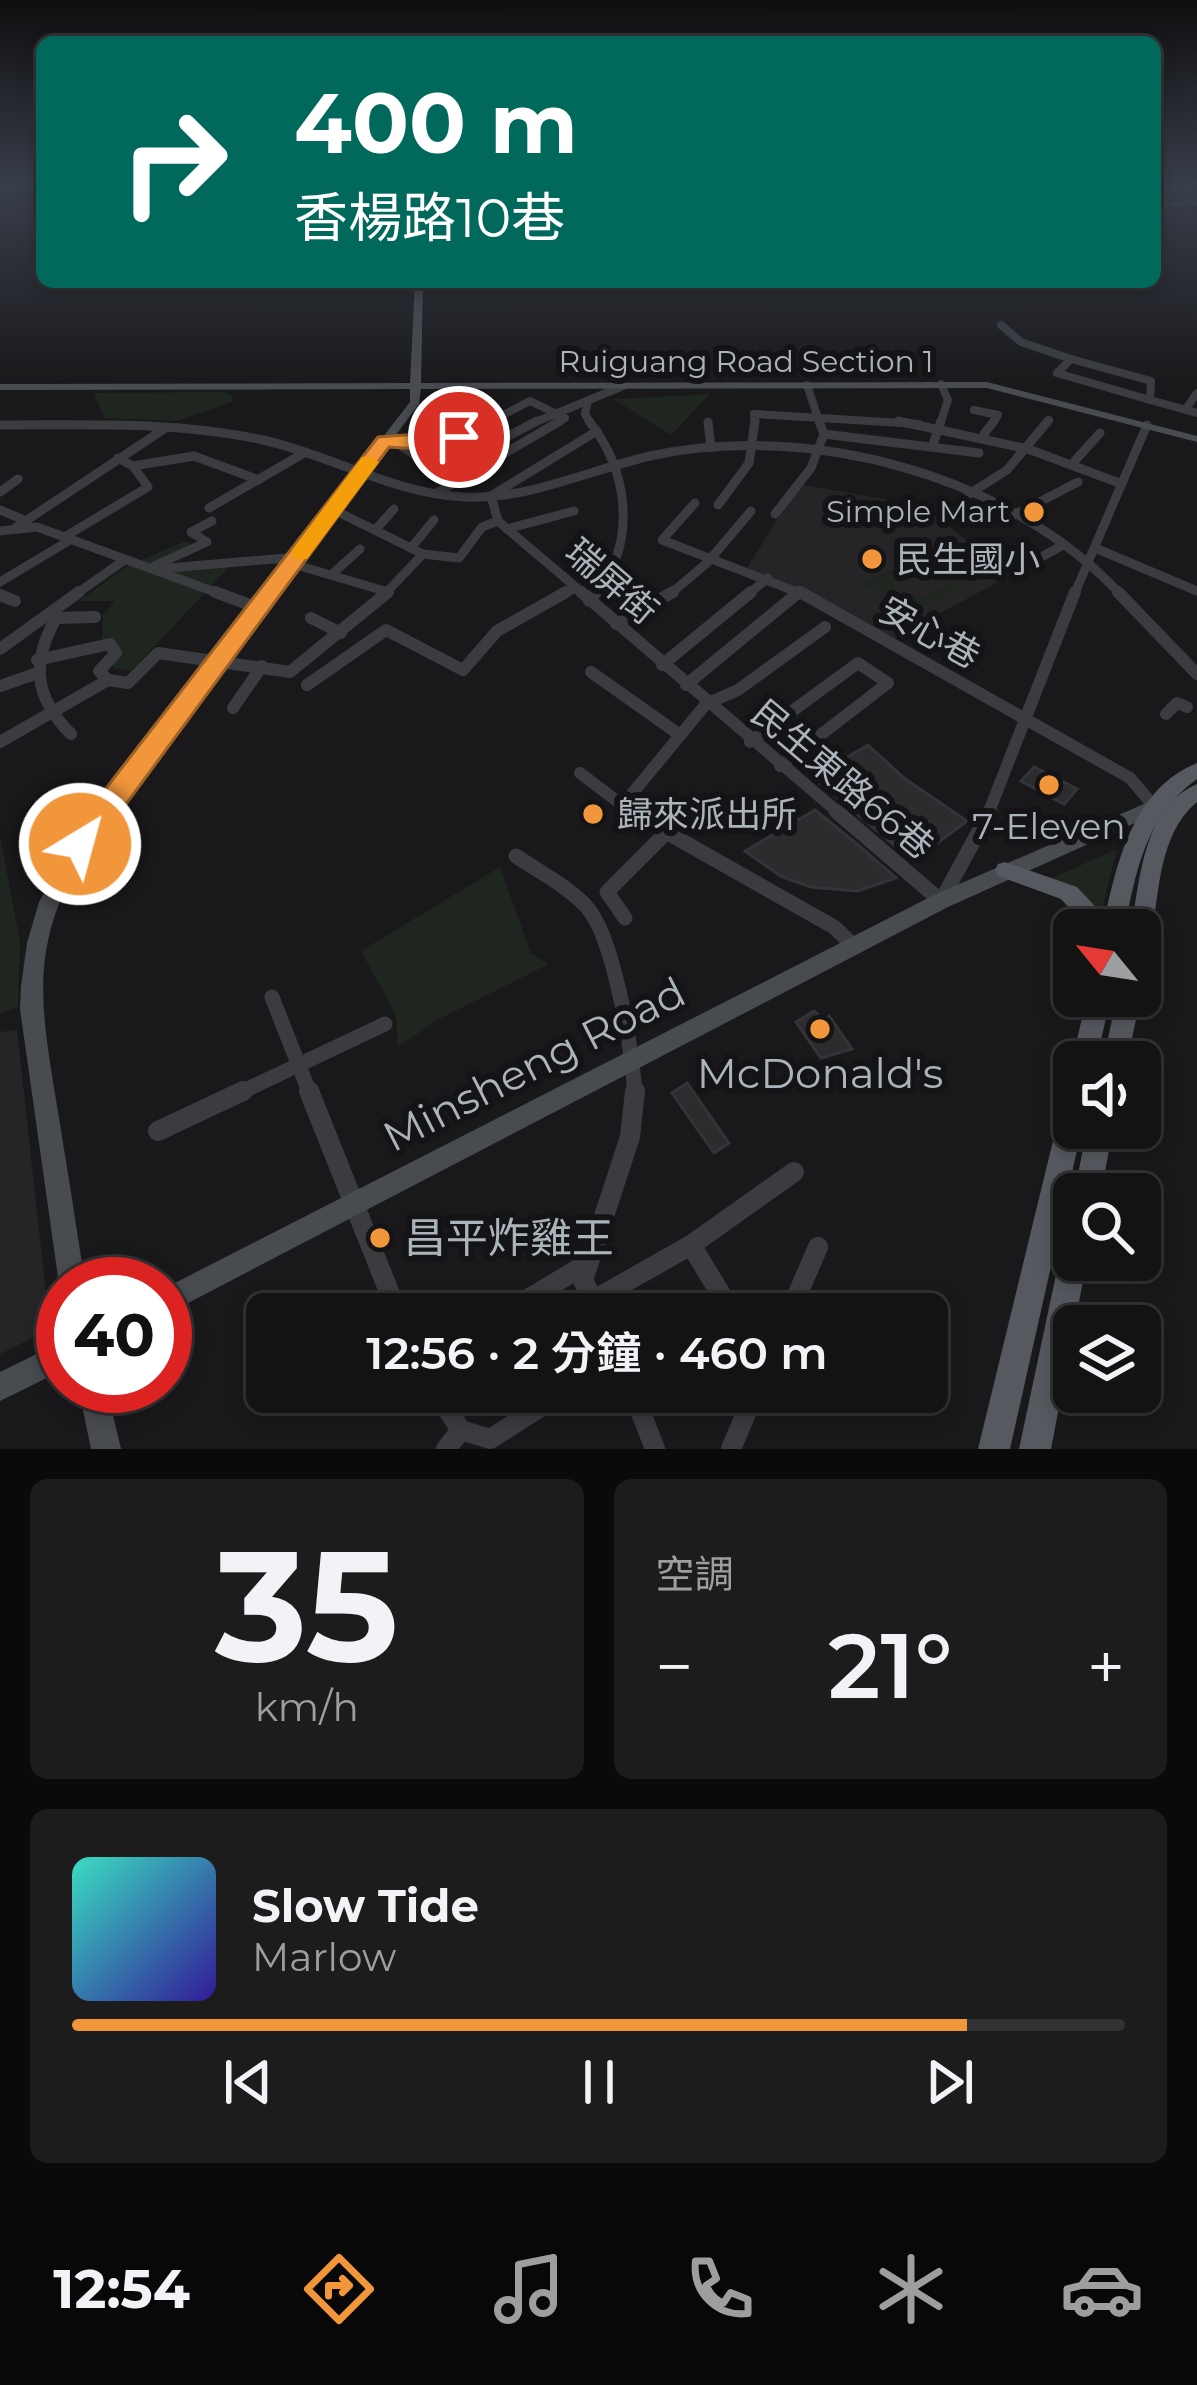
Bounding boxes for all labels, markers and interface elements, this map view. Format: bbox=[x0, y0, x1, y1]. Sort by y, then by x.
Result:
text: 400 m bbox=[294, 72, 578, 174]
icon: right bbox=[96, 84, 252, 240]
text: 香楊路10巷 bbox=[294, 185, 565, 251]
street label: Ruiguang Road Section 1 bbox=[559, 343, 934, 380]
pin bbox=[408, 386, 510, 488]
icon: arrive bbox=[426, 404, 492, 470]
place label: Simple Mart bbox=[826, 493, 1010, 530]
marker: Simple Mart bbox=[1021, 499, 1047, 525]
street label: 瑞屏街 bbox=[557, 529, 667, 633]
place label: 民生國小 bbox=[896, 537, 1040, 581]
marker: 民生國小 bbox=[859, 546, 885, 572]
street label: 安心巷 bbox=[872, 587, 988, 677]
street label: 民生東路66巷 bbox=[743, 690, 943, 868]
marker: 7-Eleven bbox=[1036, 772, 1062, 798]
position arrow bbox=[17, 781, 143, 907]
place label: 歸來派出所 bbox=[617, 792, 797, 836]
marker: 歸來派出所 bbox=[580, 801, 606, 827]
place label: 7-Eleven bbox=[972, 804, 1126, 848]
north arrow bbox=[1053, 909, 1161, 1017]
map controls bbox=[1053, 909, 1161, 1413]
street label: Minsheng Road bbox=[374, 965, 694, 1163]
marker: McDonald's bbox=[807, 1016, 833, 1042]
button: sound bbox=[1053, 1041, 1161, 1149]
place label: McDonald's bbox=[697, 1047, 943, 1099]
button: search bbox=[1053, 1173, 1161, 1281]
place label: 昌平炸雞王 bbox=[404, 1212, 614, 1264]
marker: 昌平炸雞王 bbox=[367, 1225, 393, 1251]
speed limit sign: 40 bbox=[36, 1257, 192, 1413]
button: layers bbox=[1053, 1305, 1161, 1413]
text: 12:56 · 2 分鐘 · 460 m bbox=[366, 1325, 828, 1380]
text: 35 bbox=[215, 1510, 399, 1700]
text: 空調 bbox=[656, 1550, 734, 1598]
text: 21° bbox=[828, 1611, 952, 1721]
text: − bbox=[656, 1626, 693, 1707]
text: + bbox=[1087, 1626, 1125, 1707]
text: km/h bbox=[255, 1683, 359, 1731]
text: Slow Tide bbox=[252, 1878, 479, 1933]
text: Marlow bbox=[252, 1933, 396, 1981]
icon: previous bbox=[215, 2049, 281, 2115]
icon: pause bbox=[566, 2049, 632, 2115]
icon: next bbox=[917, 2049, 983, 2115]
icon: directions bbox=[297, 2247, 381, 2331]
icon: music bbox=[487, 2247, 571, 2331]
icon: phone bbox=[678, 2247, 762, 2331]
icon: climate bbox=[869, 2247, 953, 2331]
icon: car bbox=[1060, 2247, 1144, 2331]
text: 12:54 bbox=[53, 2256, 190, 2322]

